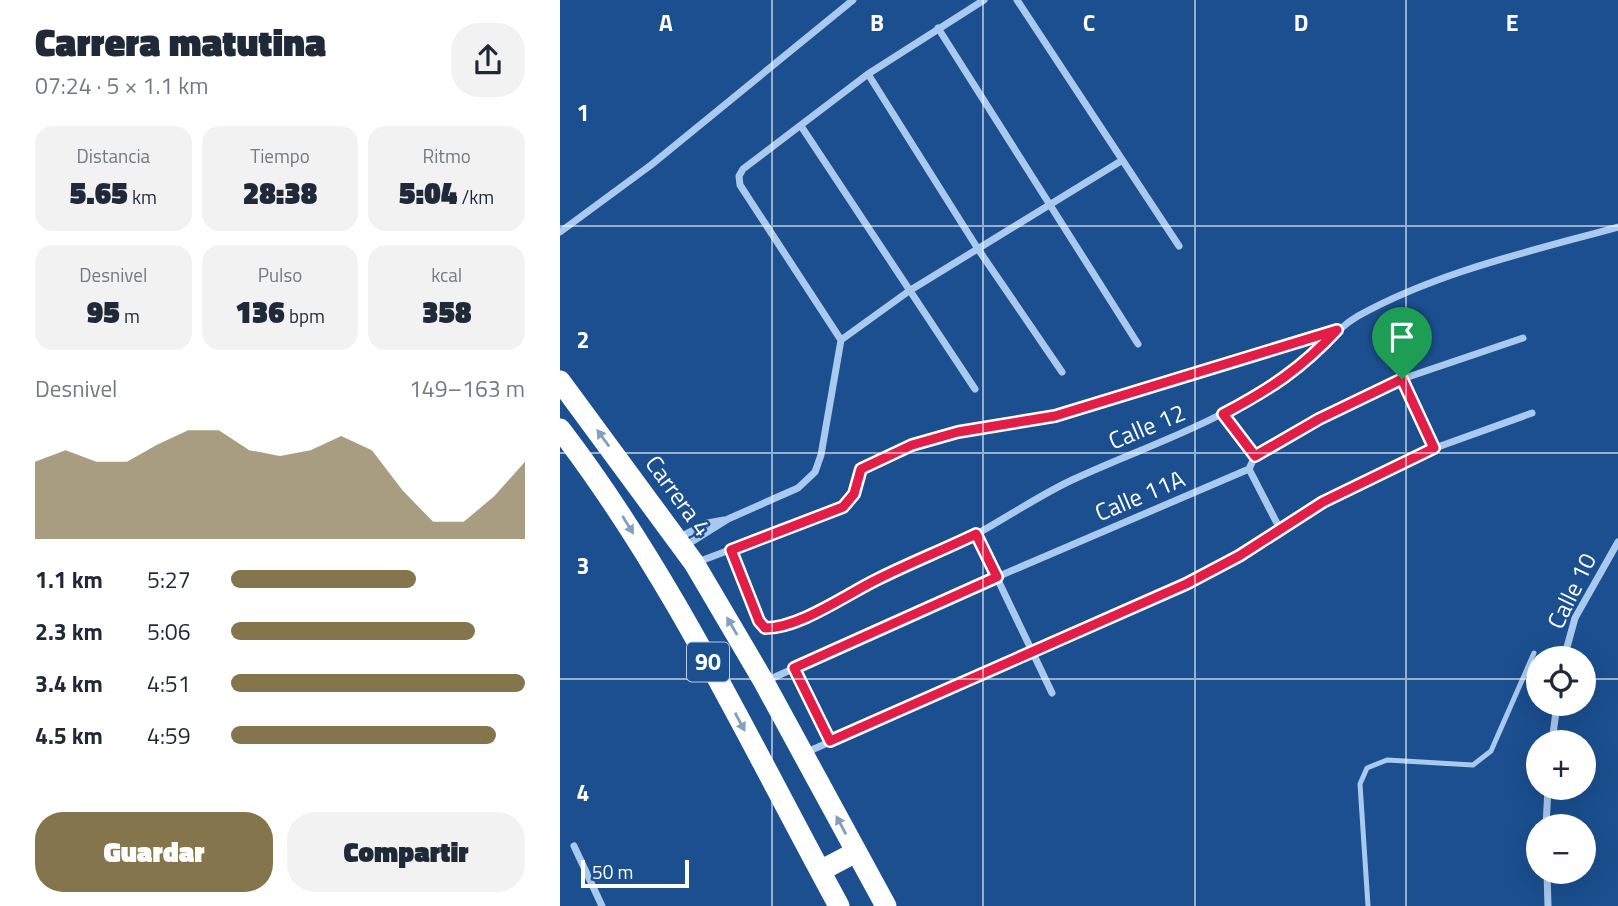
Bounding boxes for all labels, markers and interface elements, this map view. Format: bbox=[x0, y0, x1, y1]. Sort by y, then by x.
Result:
text: A bbox=[659, 5, 673, 40]
text: B bbox=[870, 5, 884, 40]
text: C bbox=[1083, 5, 1095, 40]
text: D bbox=[1294, 5, 1308, 40]
text: E bbox=[1506, 5, 1518, 40]
text: Carrera matutina bbox=[35, 13, 326, 71]
button: share bbox=[451, 23, 525, 97]
text: 07:24 · 5 × 1.1 km bbox=[35, 68, 209, 103]
text: 1 bbox=[577, 95, 589, 130]
text: Distancia bbox=[77, 141, 150, 170]
text: Tiempo bbox=[250, 141, 310, 170]
text: Ritmo bbox=[422, 141, 471, 170]
text: 5.65 bbox=[70, 170, 128, 216]
text: 28:38 bbox=[243, 170, 317, 216]
text: 5:04 bbox=[399, 170, 457, 216]
text: km bbox=[128, 182, 157, 211]
text: /km bbox=[457, 182, 494, 211]
text: Desnivel bbox=[79, 260, 147, 289]
text: Pulso bbox=[258, 260, 302, 289]
text: kcal bbox=[431, 260, 462, 289]
text: 95 bbox=[87, 289, 120, 335]
text: 136 bbox=[235, 289, 285, 335]
text: 358 bbox=[422, 289, 471, 335]
text: m bbox=[120, 301, 140, 330]
text: bpm bbox=[285, 301, 325, 330]
pin bbox=[1372, 307, 1432, 379]
icon: arrive bbox=[1383, 318, 1421, 356]
text: 2 bbox=[577, 322, 589, 357]
text: Desnivel bbox=[35, 371, 117, 406]
text: 149–163 m bbox=[409, 371, 525, 406]
street label: Calle 12 bbox=[1103, 394, 1191, 458]
one-way arrow bbox=[595, 430, 610, 448]
street label: Carrera 4 bbox=[637, 447, 721, 543]
street label: Calle 11A bbox=[1089, 460, 1190, 530]
one-way arrow bbox=[621, 515, 634, 534]
street label: Calle 10 bbox=[1537, 547, 1605, 635]
text: 3 bbox=[577, 548, 589, 583]
text: 1.1 km bbox=[35, 562, 103, 597]
text: 5:27 bbox=[147, 562, 191, 597]
text: 2.3 km bbox=[35, 614, 103, 649]
text: 5:06 bbox=[147, 614, 191, 649]
one-way arrow bbox=[726, 616, 738, 635]
road number: 90 bbox=[687, 642, 729, 682]
map controls bbox=[1526, 646, 1596, 884]
button: locate bbox=[1526, 646, 1596, 716]
text: 3.4 km bbox=[35, 666, 103, 701]
text: 4:51 bbox=[147, 666, 191, 701]
one-way arrow bbox=[735, 712, 746, 732]
text: 4.5 km bbox=[35, 718, 103, 753]
text: 4:59 bbox=[147, 718, 191, 753]
button: + bbox=[1526, 730, 1596, 800]
text: 4 bbox=[577, 775, 589, 810]
button: Guardar bbox=[35, 812, 273, 892]
button: Compartir bbox=[287, 812, 525, 892]
button: − bbox=[1526, 814, 1596, 884]
one-way arrow bbox=[835, 815, 847, 835]
scale bar bbox=[581, 857, 690, 889]
text: 50 m bbox=[592, 857, 633, 886]

